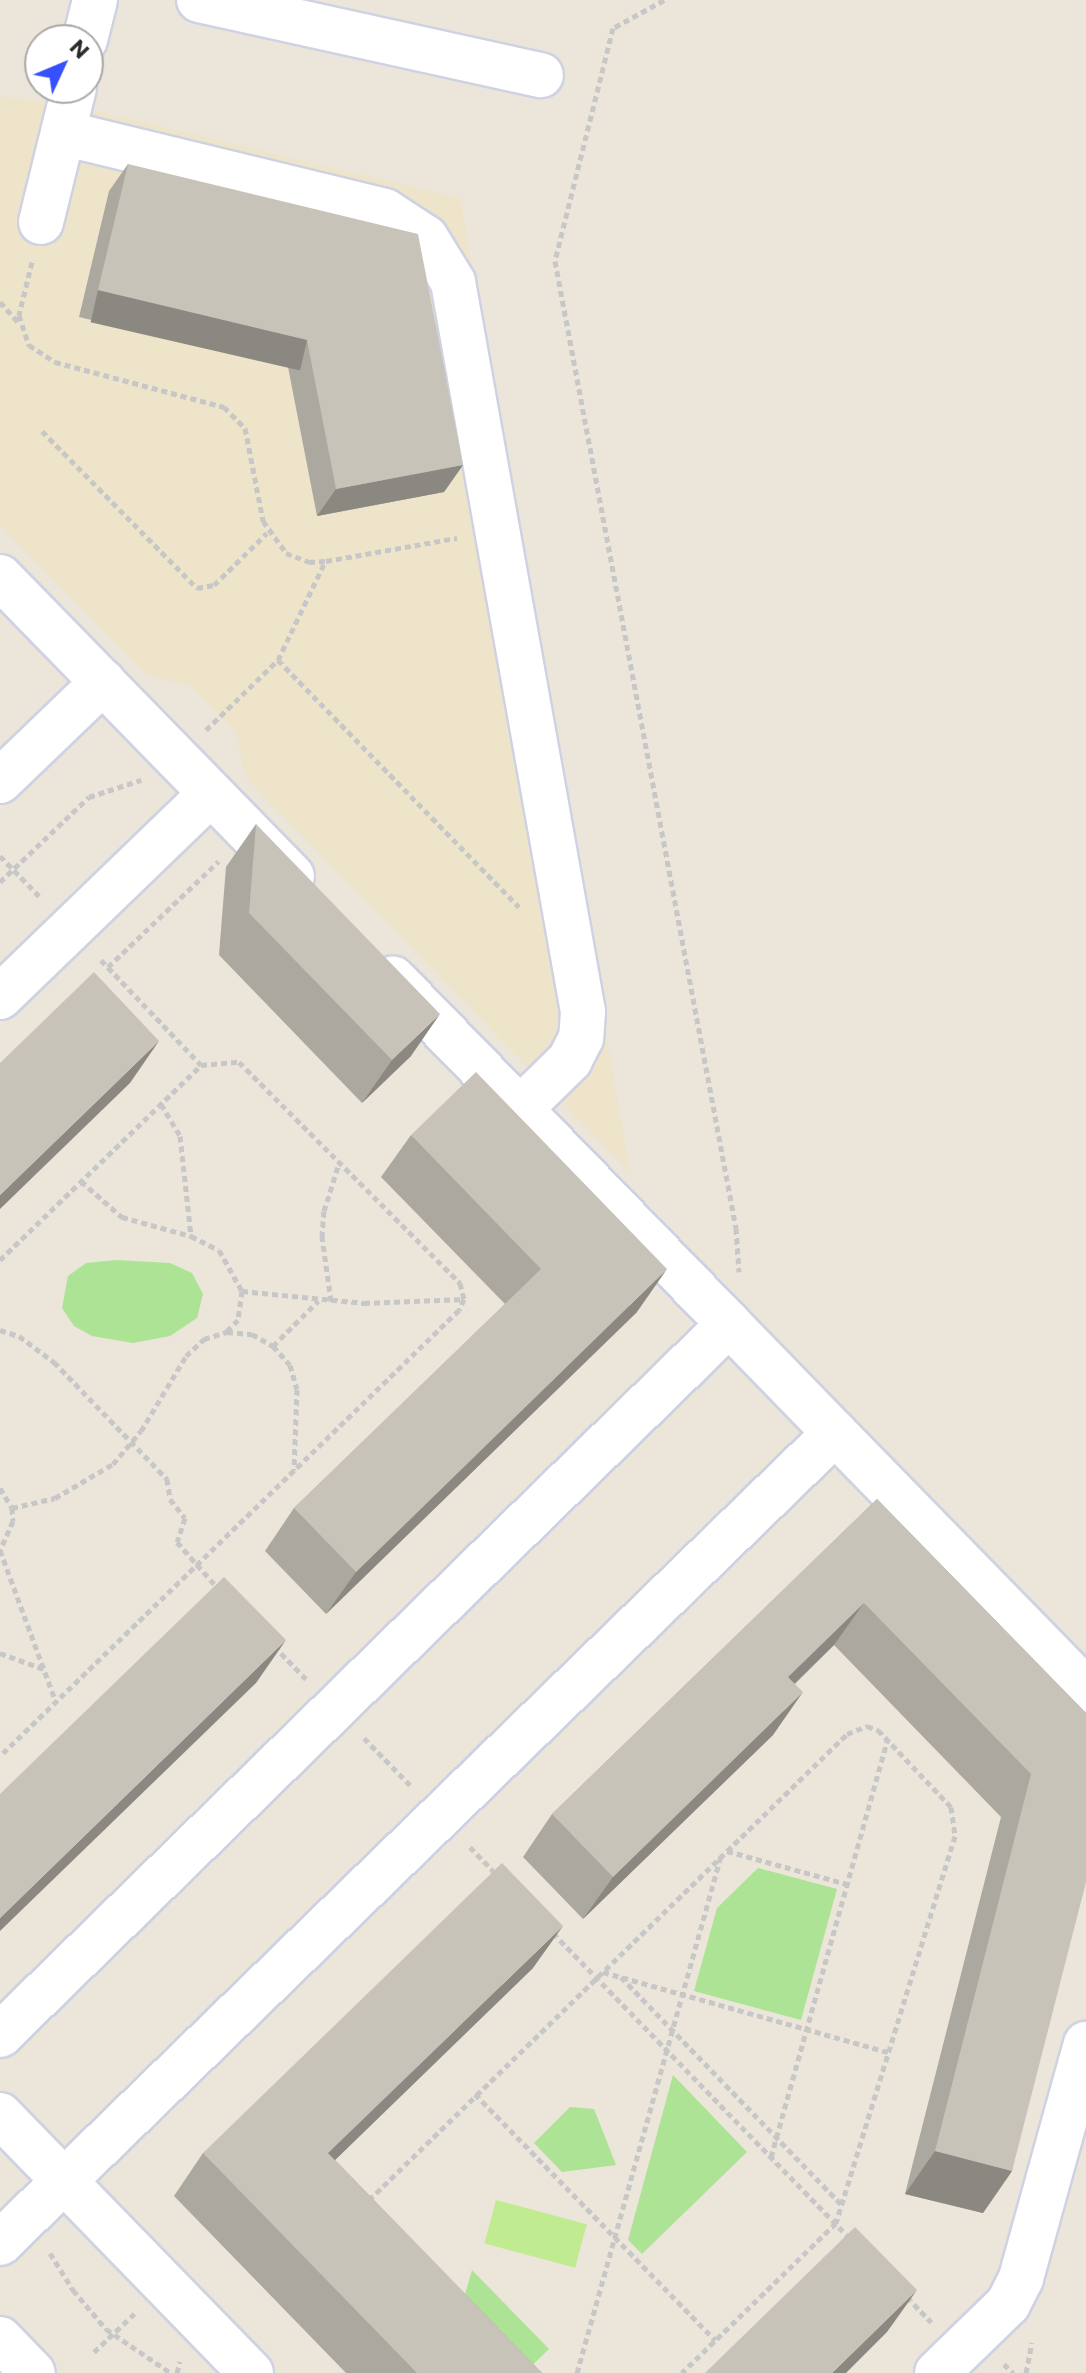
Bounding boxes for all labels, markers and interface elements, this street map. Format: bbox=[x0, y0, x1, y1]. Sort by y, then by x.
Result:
north arrow bbox=[24, 24, 104, 104]
text: N bbox=[65, 33, 96, 64]

